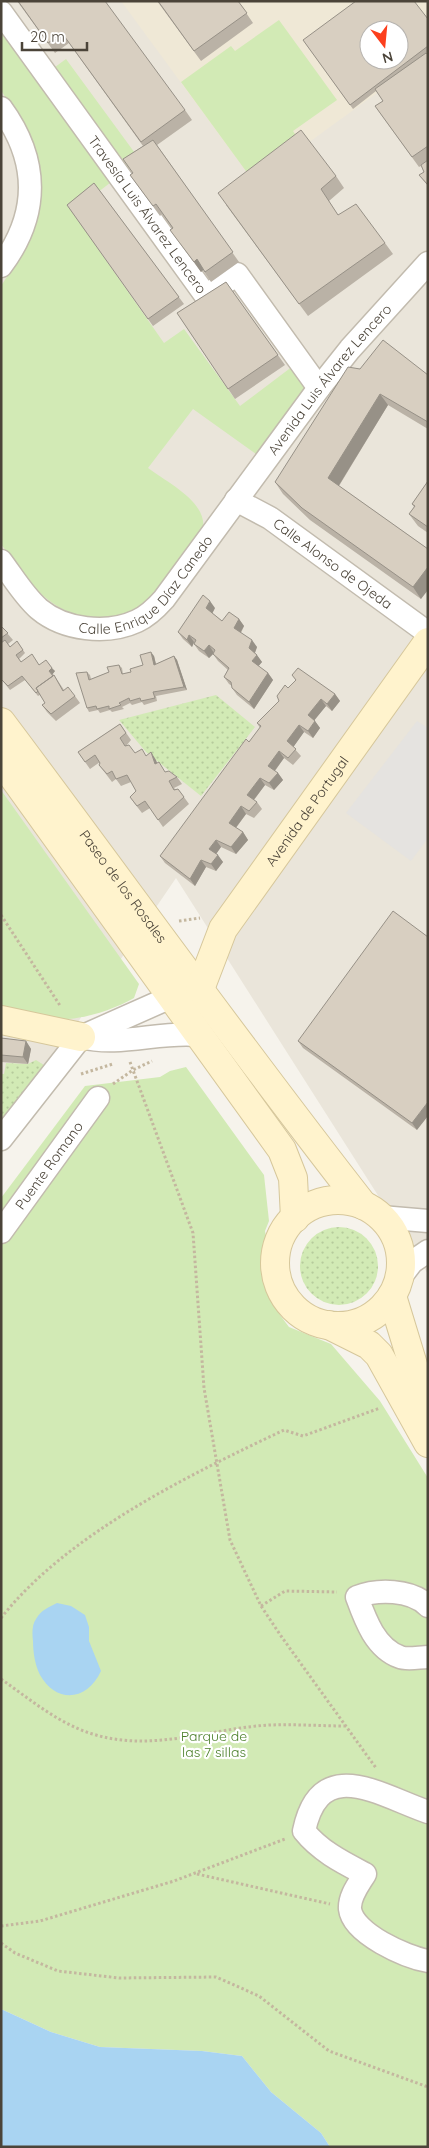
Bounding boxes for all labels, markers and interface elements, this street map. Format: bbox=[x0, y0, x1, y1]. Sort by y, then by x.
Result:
scale bar bbox=[22, 20, 88, 52]
north arrow bbox=[359, 20, 409, 70]
text: 20 m bbox=[30, 27, 65, 46]
text: N bbox=[380, 47, 395, 68]
street label: Travesía Luis Álvarez Lencero bbox=[84, 132, 210, 297]
street label: Avenida Luis Álvarez Lencero bbox=[264, 300, 395, 458]
street label: Calle Alonso de Ojeda bbox=[270, 514, 396, 613]
street label: Calle Enrique Díaz Canedo bbox=[77, 532, 217, 638]
street label: Avenida de Portugal bbox=[262, 753, 353, 870]
street label: Paseo de los Rosales bbox=[75, 826, 171, 947]
street label: Puente Romano bbox=[11, 1118, 87, 1213]
park label: Parque de las 7 sillas bbox=[181, 1727, 247, 1761]

